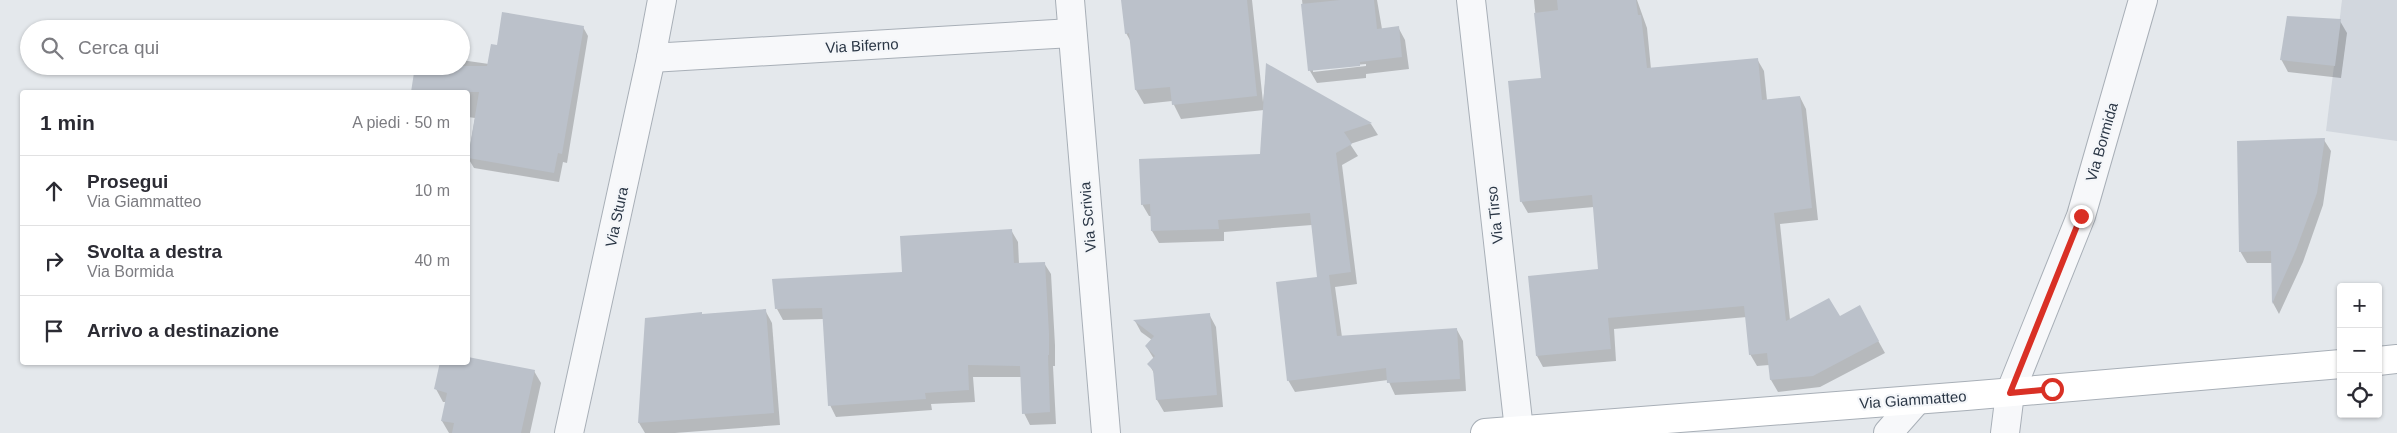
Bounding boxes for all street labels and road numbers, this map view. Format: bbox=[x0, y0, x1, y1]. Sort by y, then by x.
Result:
street label: Via Biferno bbox=[825, 35, 899, 56]
street label: Via Bormida bbox=[2082, 100, 2121, 183]
street label: Via Scrivia bbox=[1076, 180, 1099, 253]
street label: Via Stura bbox=[602, 184, 631, 249]
street label: Via Tirso bbox=[1483, 185, 1506, 245]
street label: Via Giammatteo bbox=[1859, 387, 1967, 412]

